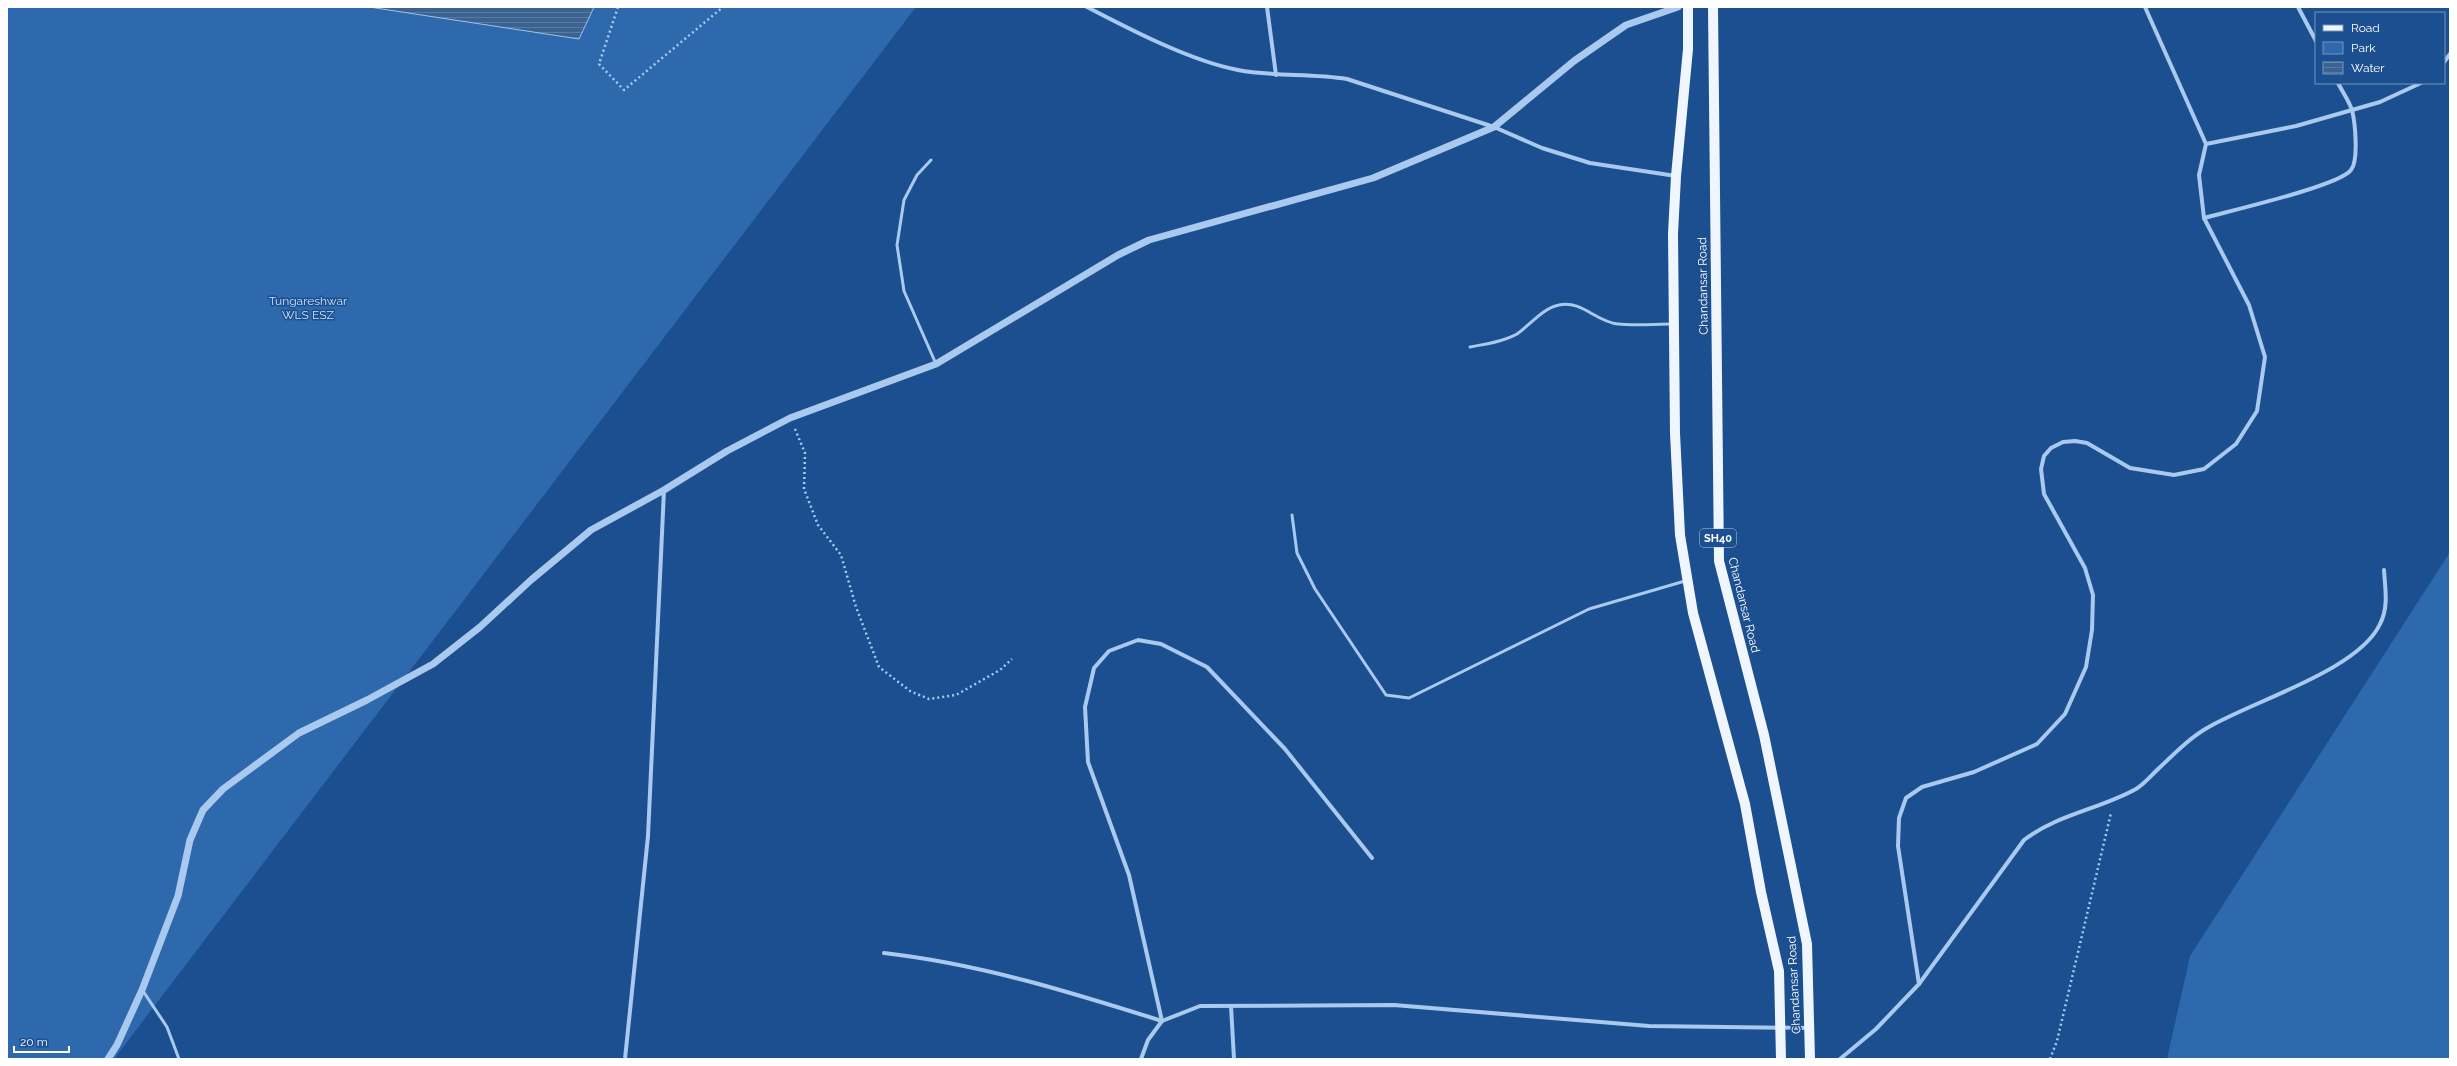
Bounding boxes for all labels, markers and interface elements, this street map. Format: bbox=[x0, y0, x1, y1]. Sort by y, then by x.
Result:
legend bbox=[2315, 12, 2445, 84]
text: Road bbox=[2351, 21, 2380, 35]
text: Park bbox=[2351, 41, 2376, 55]
text: Water bbox=[2351, 61, 2385, 75]
street label: Chandansar Road bbox=[1695, 237, 1711, 335]
park label: Tungareshwar WLS ESZ bbox=[269, 294, 348, 322]
road number: SH40 bbox=[1700, 529, 1736, 547]
street label: Chandansar Road bbox=[1725, 556, 1763, 654]
street label: Chandansar Road bbox=[1784, 936, 1804, 1034]
scale bar bbox=[14, 1028, 69, 1054]
text: 20 m bbox=[20, 1035, 48, 1049]

